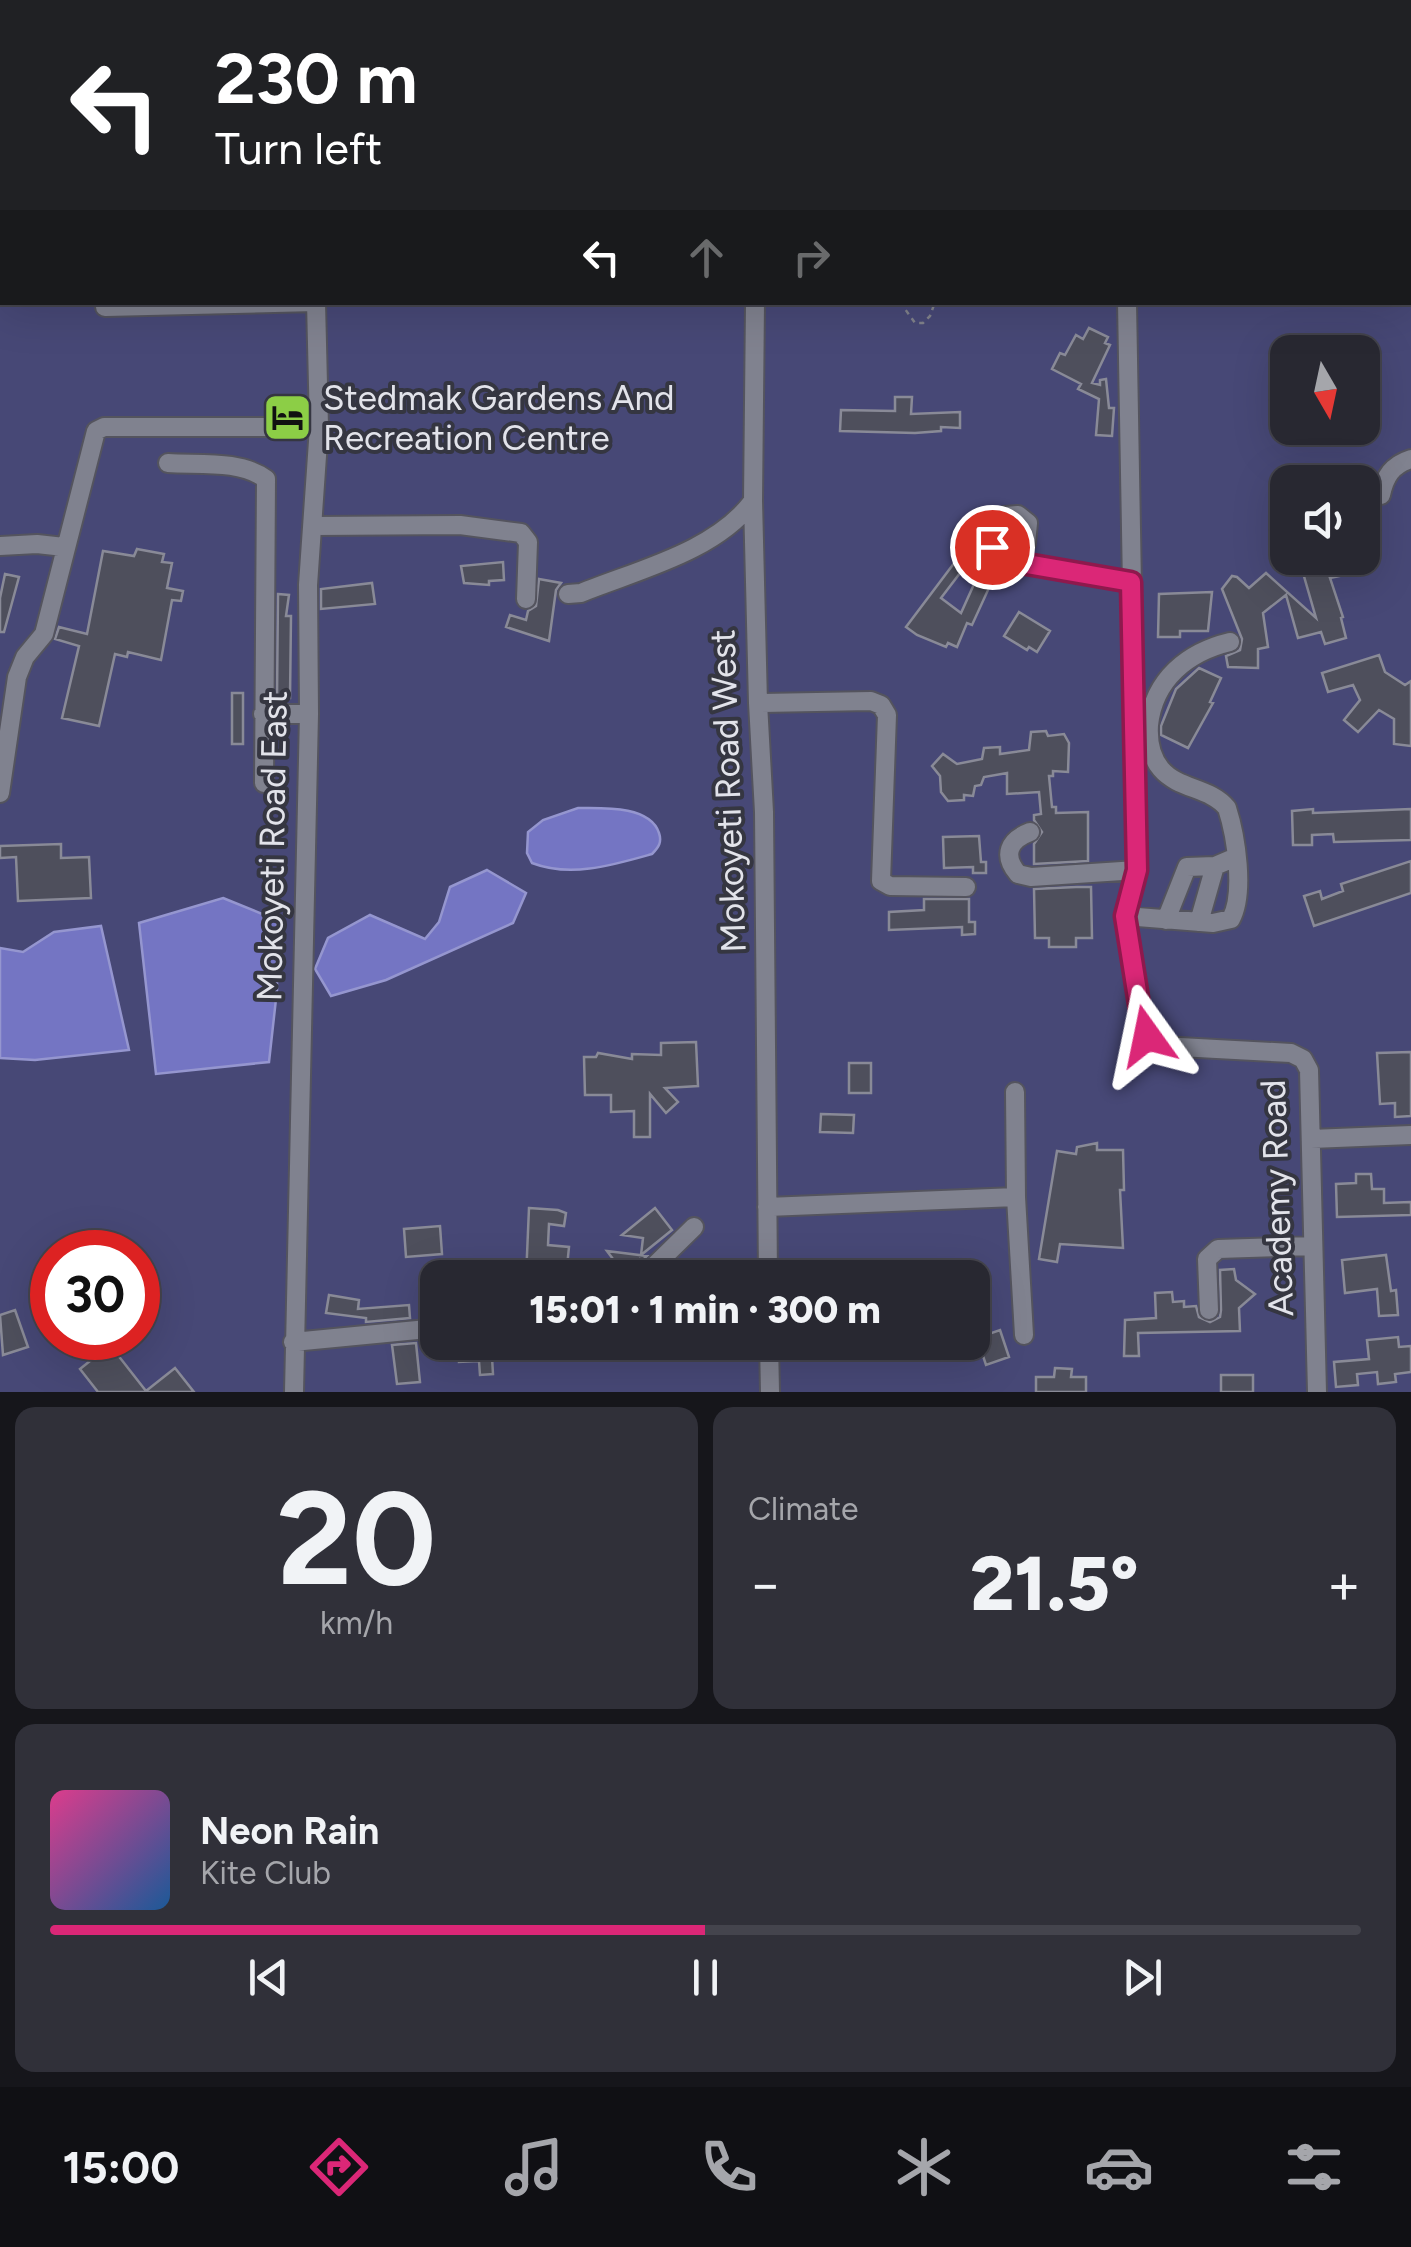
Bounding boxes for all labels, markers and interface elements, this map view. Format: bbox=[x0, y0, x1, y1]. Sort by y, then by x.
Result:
text: 230 m bbox=[215, 36, 418, 121]
icon: left bbox=[50, 40, 180, 170]
text: Turn left bbox=[215, 121, 382, 175]
icon: left bbox=[574, 230, 629, 285]
icon: ahead bbox=[679, 230, 734, 285]
icon: right bbox=[784, 230, 839, 285]
north arrow bbox=[1270, 335, 1380, 445]
map controls bbox=[1270, 335, 1380, 575]
place label: Stedmak Gardens And Recreation Centre bbox=[323, 377, 675, 459]
hotel icon: Stedmak Gardens And Recreation Centre bbox=[262, 392, 314, 444]
button: sound bbox=[1270, 465, 1380, 575]
pin bbox=[950, 505, 1035, 590]
icon: arrive bbox=[965, 520, 1020, 575]
street label: Mokoyeti Road West bbox=[701, 629, 755, 953]
street label: Mokoyeti Road East bbox=[248, 690, 296, 1002]
position arrow bbox=[1095, 984, 1199, 1088]
street label: Academy Road bbox=[1252, 1079, 1302, 1317]
speed limit sign: 30 bbox=[30, 1230, 160, 1360]
text: 15:01 · 1 min · 300 m bbox=[529, 1287, 881, 1333]
text: 20 bbox=[277, 1461, 436, 1617]
text: Climate bbox=[748, 1490, 859, 1528]
text: 21.5° bbox=[970, 1539, 1139, 1629]
text: − bbox=[748, 1551, 782, 1617]
text: + bbox=[1327, 1551, 1361, 1617]
text: km/h bbox=[320, 1604, 393, 1642]
text: Neon Rain bbox=[200, 1808, 379, 1854]
text: Kite Club bbox=[200, 1854, 331, 1892]
icon: previous bbox=[241, 1950, 296, 2005]
icon: pause bbox=[678, 1950, 733, 2005]
icon: next bbox=[1115, 1950, 1170, 2005]
icon: directions bbox=[304, 2132, 374, 2202]
icon: music bbox=[499, 2132, 569, 2202]
icon: phone bbox=[694, 2132, 764, 2202]
icon: climate bbox=[889, 2132, 959, 2202]
icon: car bbox=[1084, 2132, 1154, 2202]
icon: filters bbox=[1279, 2132, 1349, 2202]
text: 15:00 bbox=[62, 2140, 179, 2194]

